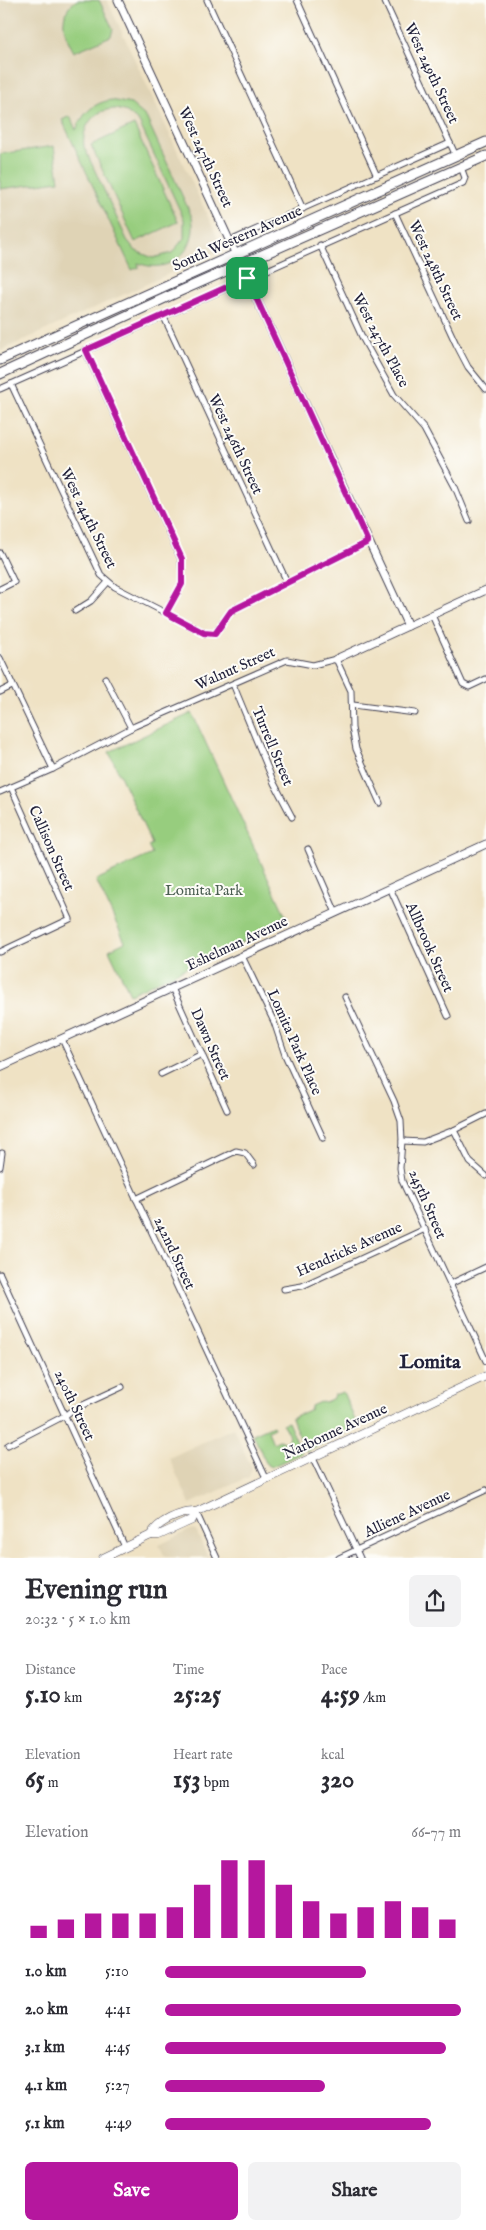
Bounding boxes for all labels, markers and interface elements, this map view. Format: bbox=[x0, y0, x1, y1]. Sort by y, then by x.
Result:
street label: West 249th Street bbox=[400, 20, 463, 127]
street label: West 247th Street bbox=[174, 104, 237, 211]
street label: South Western Avenue bbox=[169, 201, 305, 276]
street label: West 248th Street bbox=[404, 217, 467, 323]
pin bbox=[226, 257, 268, 299]
icon: arrive bbox=[233, 264, 261, 292]
street label: West 247th Place bbox=[348, 290, 413, 391]
street label: West 246th Street bbox=[204, 391, 267, 497]
street label: West 244th Street bbox=[56, 465, 121, 572]
street label: Walnut Street bbox=[192, 642, 278, 694]
street label: Turrell Street bbox=[247, 704, 298, 789]
street label: Callison Street bbox=[24, 803, 79, 894]
park label: Lomita Park bbox=[165, 881, 244, 900]
street label: Allbrook Street bbox=[401, 898, 458, 995]
street label: Eshelman Avenue bbox=[183, 912, 291, 975]
street label: Lomita Park Place bbox=[263, 986, 326, 1098]
street label: Dawn Street bbox=[186, 1005, 235, 1083]
street label: 245th Street bbox=[404, 1167, 451, 1242]
street label: 242nd Street bbox=[149, 1214, 200, 1293]
street label: Hendricks Avenue bbox=[293, 1218, 405, 1281]
district label: Lomita bbox=[399, 1350, 461, 1375]
street label: 240th Street bbox=[50, 1367, 99, 1443]
street label: Narbonne Avenue bbox=[280, 1399, 390, 1464]
street label: Alliene Avenue bbox=[360, 1485, 454, 1542]
text: Evening run bbox=[25, 1573, 168, 1608]
button: share bbox=[409, 1575, 461, 1627]
text: 20:32 · 5 × 1.0 km bbox=[25, 1610, 131, 1630]
text: Distance bbox=[25, 1661, 76, 1679]
text: Time bbox=[173, 1661, 204, 1679]
text: Pace bbox=[321, 1661, 348, 1679]
text: 5.10 bbox=[25, 1679, 61, 1711]
text: 25:25 bbox=[173, 1679, 221, 1711]
text: 4:59 bbox=[321, 1679, 360, 1711]
text: km bbox=[61, 1689, 82, 1707]
text: /km bbox=[360, 1689, 386, 1707]
text: Elevation bbox=[25, 1746, 81, 1764]
text: Heart rate bbox=[173, 1746, 233, 1764]
text: kcal bbox=[321, 1746, 344, 1764]
text: 65 bbox=[25, 1764, 45, 1796]
text: 153 bbox=[173, 1764, 201, 1796]
text: 320 bbox=[321, 1764, 354, 1796]
text: m bbox=[45, 1774, 58, 1792]
text: bpm bbox=[201, 1774, 230, 1792]
text: Elevation bbox=[25, 1823, 88, 1843]
text: 66–77 m bbox=[411, 1823, 461, 1843]
text: 1.0 km bbox=[25, 1962, 67, 1982]
text: 5:10 bbox=[105, 1962, 129, 1982]
text: 2.0 km bbox=[25, 2000, 68, 2020]
text: 4:41 bbox=[105, 2000, 131, 2020]
text: 3.1 km bbox=[25, 2038, 65, 2058]
text: 4:45 bbox=[105, 2038, 131, 2058]
text: 4.1 km bbox=[25, 2076, 67, 2096]
text: 5:27 bbox=[105, 2076, 130, 2096]
text: 5.1 km bbox=[25, 2114, 65, 2134]
text: 4:49 bbox=[105, 2114, 132, 2134]
button: Save bbox=[25, 2162, 238, 2220]
button: Share bbox=[248, 2162, 461, 2220]

